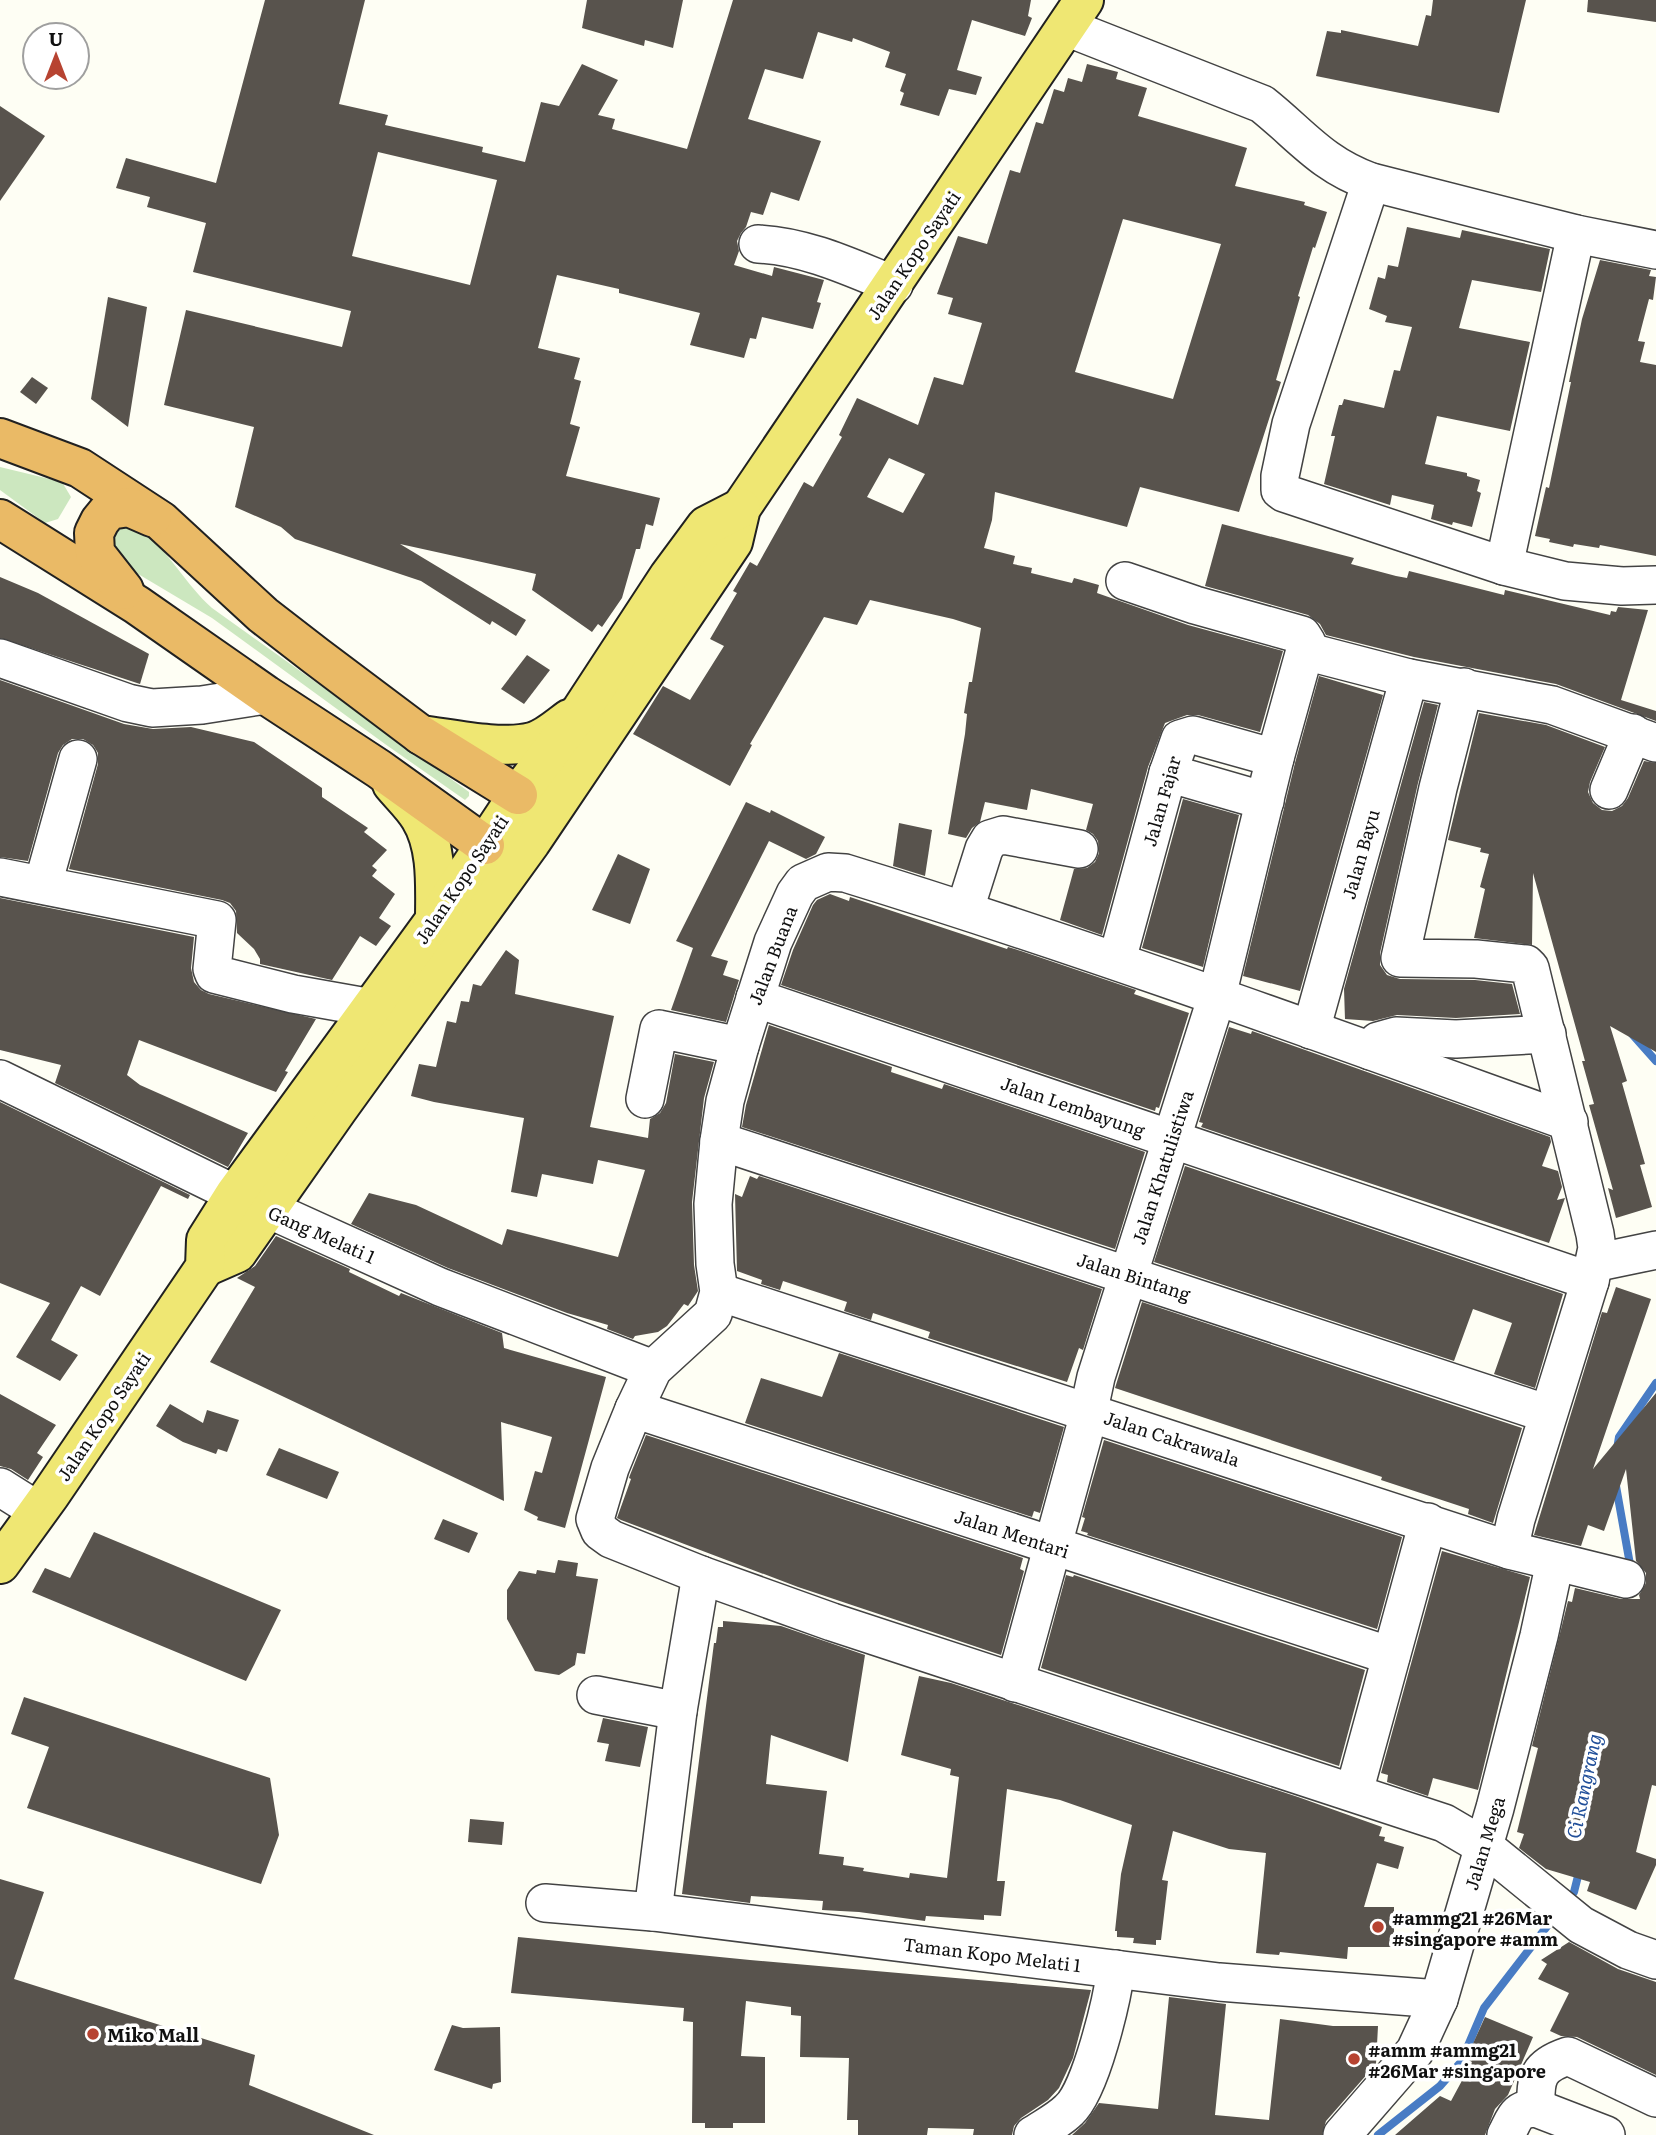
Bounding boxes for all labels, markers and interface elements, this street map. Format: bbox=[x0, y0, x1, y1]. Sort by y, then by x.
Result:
north arrow bbox=[21, 21, 91, 91]
text: U bbox=[49, 24, 64, 52]
street label: Jalan Kopo Sayati bbox=[860, 185, 966, 325]
street label: Jalan Fajar bbox=[1135, 752, 1187, 850]
street label: Jalan Bayu bbox=[1334, 806, 1386, 902]
street label: Jalan Kopo Sayati bbox=[408, 809, 514, 949]
street label: Jalan Buana bbox=[741, 901, 803, 1009]
street label: Jalan Lembayung bbox=[997, 1069, 1150, 1144]
street label: Jalan Khatulistiwa bbox=[1124, 1086, 1200, 1248]
street label: Gang Melati 1 bbox=[264, 1198, 380, 1270]
street label: Jalan Bintang bbox=[1074, 1245, 1195, 1307]
street label: Jalan Kopo Sayati bbox=[50, 1346, 156, 1486]
street label: Jalan Cakrawala bbox=[1101, 1403, 1244, 1473]
street label: Jalan Mentari bbox=[951, 1502, 1073, 1564]
water label: Ci Rangrang bbox=[1558, 1731, 1608, 1841]
street label: Jalan Mega bbox=[1457, 1793, 1511, 1893]
place label: #ammg21 #26Mar #singapore #amm bbox=[1392, 1904, 1558, 1952]
marker: #ammg21 #26Mar #singapore #amm bbox=[1370, 1919, 1386, 1935]
street label: Taman Kopo Melati 1 bbox=[902, 1930, 1082, 1978]
place label: Miko Mall bbox=[107, 2021, 199, 2048]
marker: Miko Mall bbox=[85, 2026, 101, 2042]
place label: #amm #ammg21 #26Mar #singapore bbox=[1368, 2036, 1546, 2084]
marker: #amm #ammg21 #26Mar #singapore bbox=[1346, 2051, 1362, 2067]

